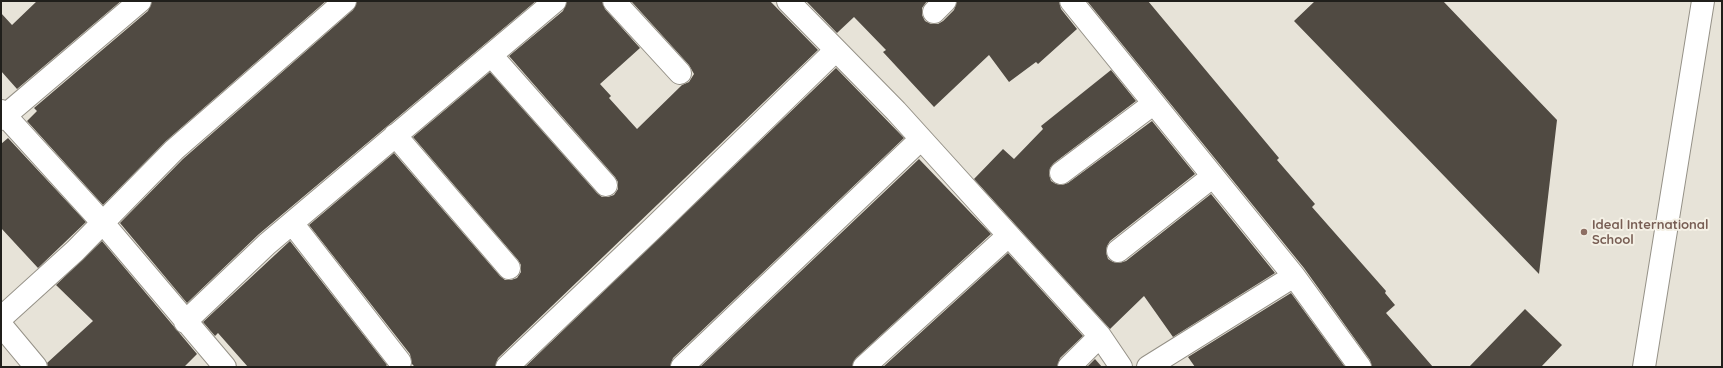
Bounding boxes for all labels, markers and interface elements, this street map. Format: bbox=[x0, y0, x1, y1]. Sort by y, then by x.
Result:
place label: Ideal International School bbox=[1592, 217, 1708, 248]
marker: Ideal International School bbox=[1579, 227, 1589, 237]

